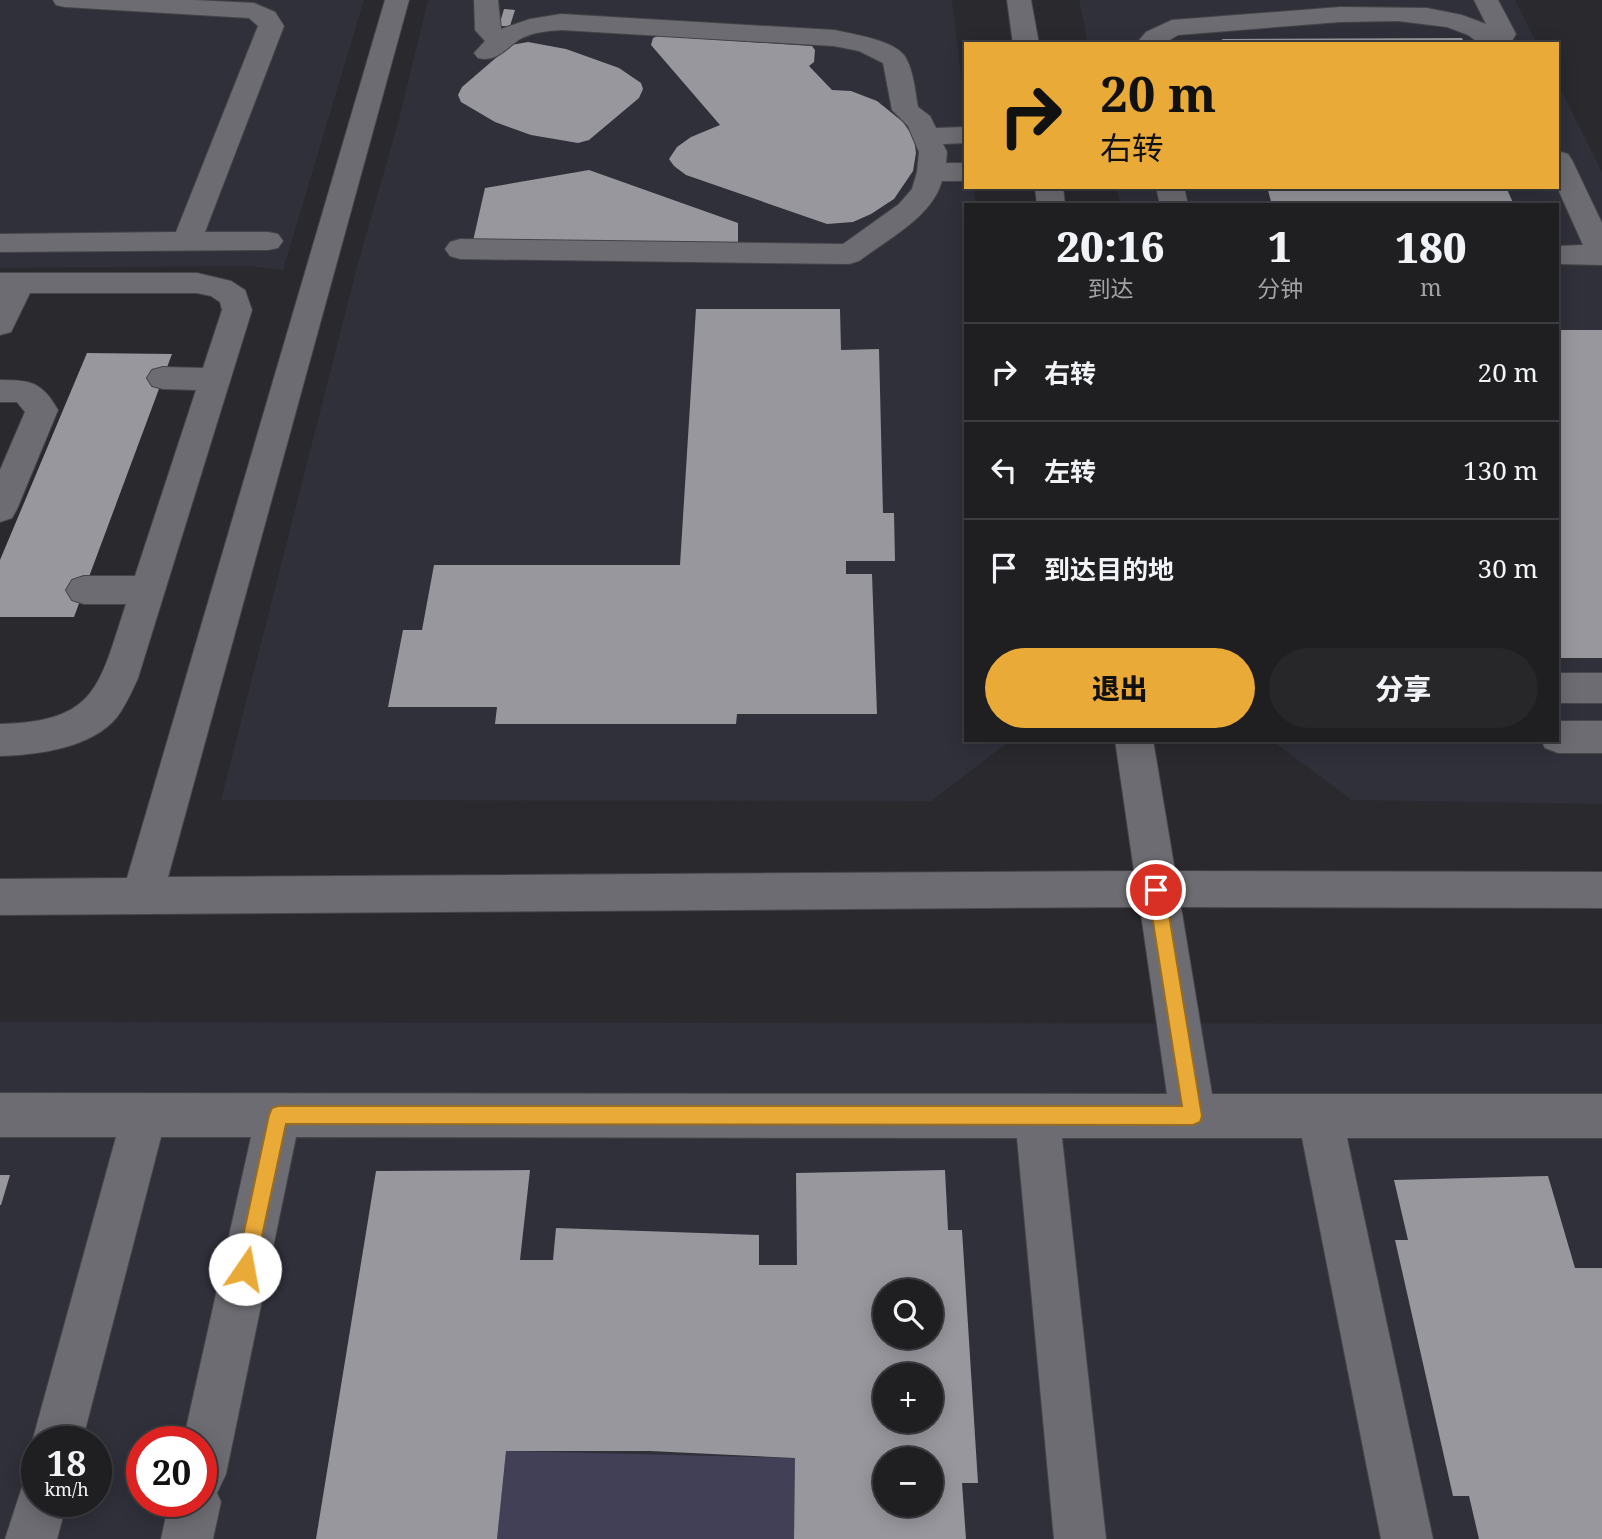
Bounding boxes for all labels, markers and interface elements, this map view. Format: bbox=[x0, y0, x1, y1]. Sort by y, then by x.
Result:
text: 20 m bbox=[1100, 60, 1216, 126]
icon: right bbox=[985, 70, 1076, 161]
text: 右转 bbox=[1100, 126, 1164, 169]
text: 20:16 bbox=[1056, 217, 1165, 274]
text: 1 bbox=[1268, 217, 1292, 274]
text: 180 bbox=[1395, 218, 1467, 275]
text: m bbox=[1420, 271, 1442, 303]
text: 到达 bbox=[1087, 272, 1133, 304]
text: 分钟 bbox=[1257, 272, 1303, 304]
icon: right bbox=[985, 353, 1023, 391]
text: 20 m bbox=[1478, 354, 1538, 390]
text: 右转 bbox=[1044, 355, 1096, 391]
icon: left bbox=[985, 451, 1023, 489]
text: 130 m bbox=[1463, 452, 1538, 488]
text: 左转 bbox=[1044, 453, 1096, 489]
icon: arrive bbox=[985, 549, 1023, 587]
text: 30 m bbox=[1478, 550, 1538, 586]
text: 到达目的地 bbox=[1044, 551, 1174, 587]
button: 退出 bbox=[985, 648, 1255, 728]
button: 分享 bbox=[1269, 648, 1538, 728]
pin bbox=[1126, 860, 1186, 920]
icon: arrive bbox=[1137, 871, 1175, 909]
position arrow bbox=[208, 1232, 282, 1306]
map controls bbox=[873, 1279, 943, 1517]
button: search bbox=[873, 1279, 943, 1349]
button: + bbox=[873, 1363, 943, 1433]
speed limit sign: 20 bbox=[126, 1426, 217, 1517]
text: 18 bbox=[47, 1439, 86, 1486]
button: − bbox=[873, 1447, 943, 1517]
text: km/h bbox=[44, 1477, 89, 1501]

